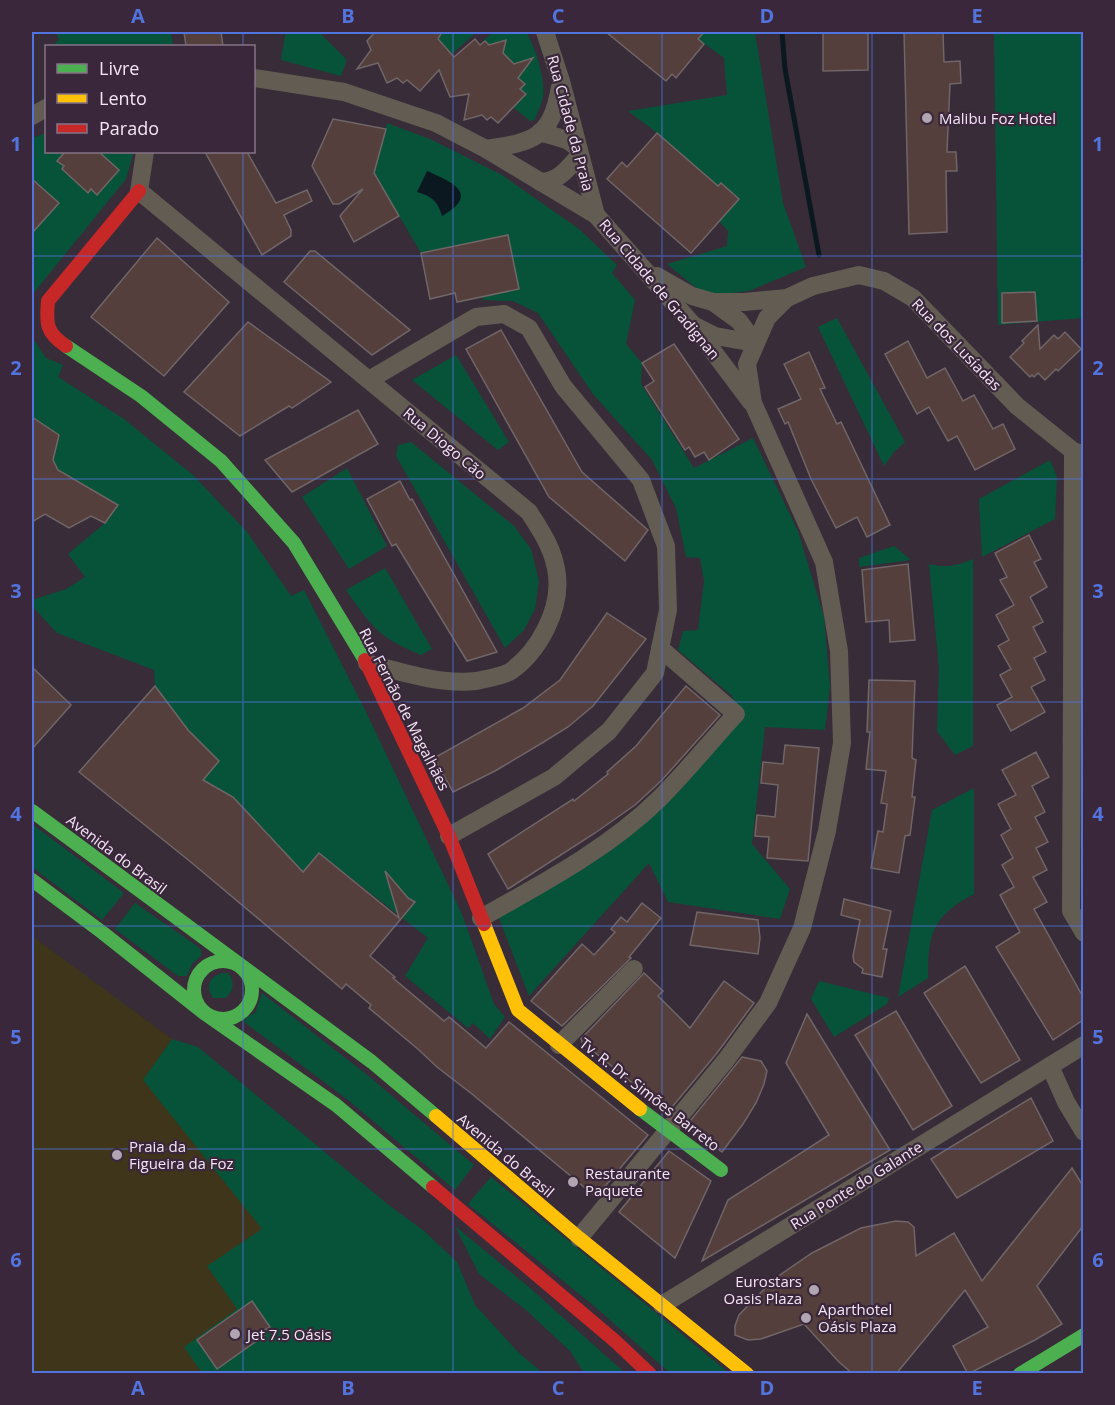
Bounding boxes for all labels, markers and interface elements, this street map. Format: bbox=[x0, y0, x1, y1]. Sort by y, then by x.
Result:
text: A bbox=[131, 2, 145, 29]
text: B bbox=[341, 2, 355, 29]
text: C bbox=[552, 2, 565, 29]
text: D bbox=[760, 2, 774, 29]
text: E bbox=[971, 2, 983, 29]
legend bbox=[45, 45, 255, 153]
street label: Rua Cidade da Praia bbox=[543, 53, 599, 193]
text: Livre bbox=[99, 56, 139, 80]
text: Lento bbox=[99, 86, 147, 110]
place label: Malibu Foz Hotel bbox=[939, 108, 1056, 128]
marker: Malibu Foz Hotel bbox=[920, 111, 934, 125]
text: Parado bbox=[99, 116, 159, 140]
text: 1 bbox=[10, 130, 22, 157]
text: 1 bbox=[1092, 130, 1104, 157]
street label: Rua Cidade de Gradignan bbox=[595, 215, 725, 363]
street label: Rua dos Lusíadas bbox=[908, 294, 1006, 394]
text: 2 bbox=[10, 354, 22, 381]
text: 2 bbox=[1092, 354, 1104, 381]
street label: Rua Diogo Cão bbox=[399, 402, 491, 484]
text: 3 bbox=[10, 577, 22, 604]
text: 3 bbox=[1092, 577, 1104, 604]
street label: Rua Fernão de Magalhães bbox=[355, 624, 455, 794]
text: 4 bbox=[10, 800, 22, 827]
text: 4 bbox=[1092, 800, 1104, 827]
street label: Avenida do Brasil bbox=[63, 810, 171, 898]
text: 5 bbox=[10, 1023, 22, 1050]
text: 5 bbox=[1092, 1023, 1104, 1050]
street label: Tv. R. Dr. Simões Barreto bbox=[576, 1033, 724, 1155]
street label: Avenida do Brasil bbox=[453, 1109, 559, 1201]
place label: Praia da Figueira da Foz bbox=[129, 1136, 234, 1173]
street label: Rua Ponte do Galante bbox=[786, 1136, 926, 1234]
marker: Praia da Figueira da Foz bbox=[110, 1148, 124, 1162]
place label: Restaurante Paquete bbox=[585, 1163, 670, 1200]
marker: Restaurante Paquete bbox=[566, 1175, 580, 1189]
text: 6 bbox=[10, 1246, 22, 1273]
text: 6 bbox=[1092, 1246, 1104, 1273]
place label: Eurostars Oasis Plaza bbox=[724, 1271, 802, 1308]
marker: Eurostars Oasis Plaza bbox=[807, 1283, 821, 1297]
place label: Aparthotel Oásis Plaza bbox=[818, 1299, 897, 1336]
marker: Aparthotel Oásis Plaza bbox=[799, 1311, 813, 1325]
place label: Jet 7.5 Oásis bbox=[245, 1324, 332, 1344]
marker: Jet 7.5 Oásis bbox=[228, 1327, 242, 1341]
text: A bbox=[131, 1374, 145, 1401]
text: B bbox=[341, 1374, 355, 1401]
text: C bbox=[552, 1374, 565, 1401]
text: D bbox=[760, 1374, 774, 1401]
text: E bbox=[971, 1374, 983, 1401]

